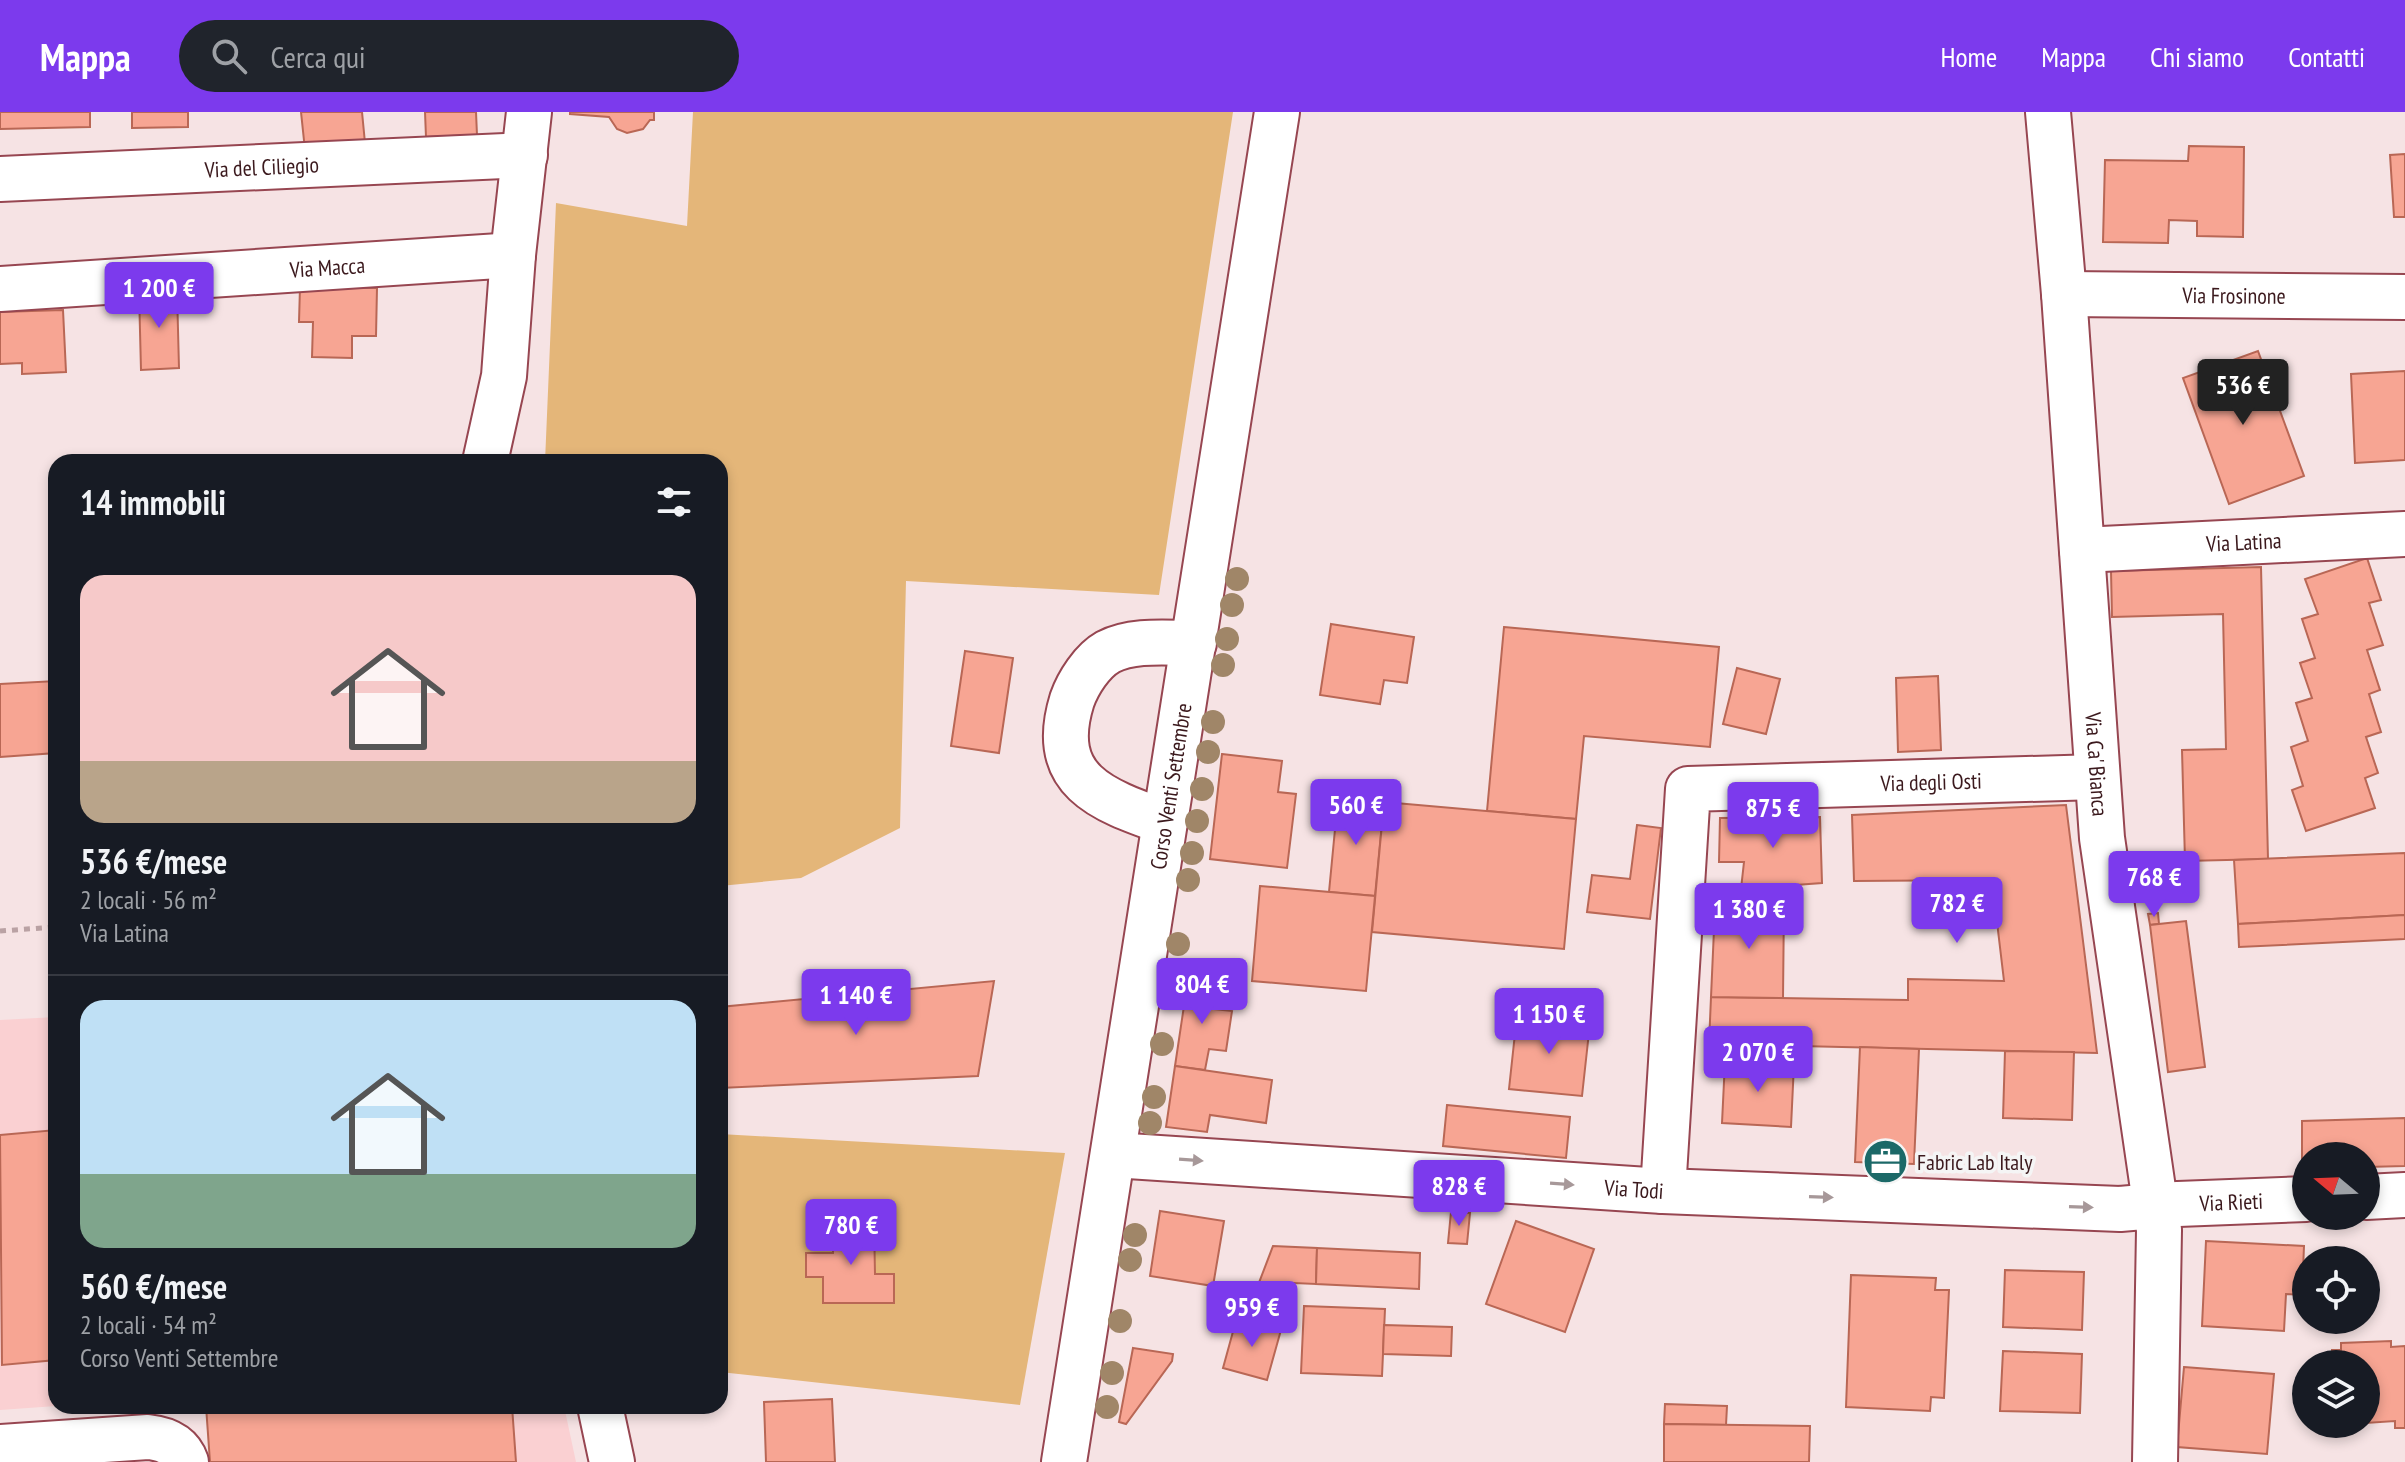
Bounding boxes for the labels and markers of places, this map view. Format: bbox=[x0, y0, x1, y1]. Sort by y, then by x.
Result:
pin: 1 200 € bbox=[85, 262, 233, 330]
pin: 536 € bbox=[2187, 359, 2299, 427]
pin: 560 € bbox=[1300, 779, 1412, 847]
pin: 875 € bbox=[1717, 782, 1829, 850]
pin: 768 € bbox=[2098, 851, 2210, 919]
pin: 782 € bbox=[1901, 877, 2013, 945]
pin: 1 380 € bbox=[1675, 883, 1823, 951]
pin: 804 € bbox=[1146, 958, 1258, 1026]
pin: 1 140 € bbox=[782, 969, 930, 1037]
pin: 1 150 € bbox=[1475, 988, 1623, 1056]
pin: 2 070 € bbox=[1684, 1026, 1832, 1094]
office icon: Fabric Lab Italy bbox=[1862, 1138, 1910, 1186]
place label: Fabric Lab Italy bbox=[1917, 1148, 2033, 1176]
pin: 828 € bbox=[1403, 1160, 1515, 1228]
pin: 780 € bbox=[795, 1199, 907, 1267]
pin: 959 € bbox=[1196, 1281, 1308, 1349]

